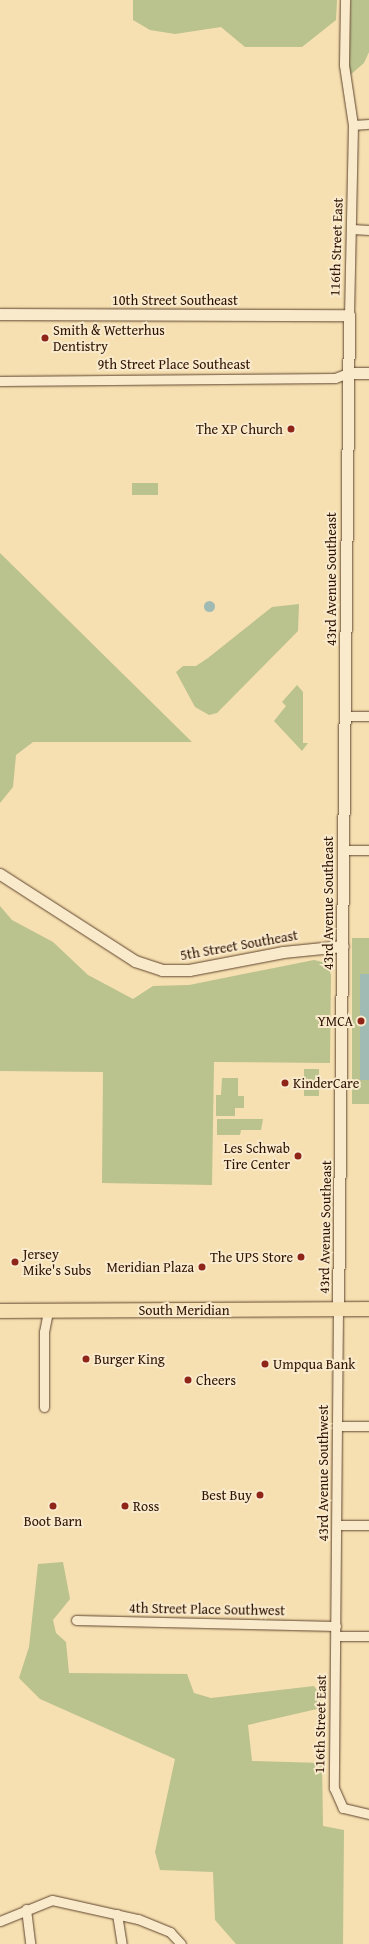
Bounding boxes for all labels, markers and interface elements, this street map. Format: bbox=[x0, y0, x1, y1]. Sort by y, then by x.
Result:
street label: 116th Street East bbox=[326, 197, 346, 297]
street label: 10th Street Southeast bbox=[112, 292, 238, 308]
place label: Smith & Wetterhus Dentistry bbox=[53, 322, 165, 354]
marker: Smith & Wetterhus Dentistry bbox=[40, 333, 50, 343]
street label: 9th Street Place Southeast bbox=[97, 356, 251, 372]
place label: The XP Church bbox=[196, 421, 283, 437]
marker: The XP Church bbox=[286, 424, 296, 434]
street label: 43rd Avenue Southeast bbox=[323, 512, 339, 646]
street label: 43rd Avenue Southeast bbox=[320, 836, 336, 970]
street label: 5th Street Southeast bbox=[179, 926, 299, 964]
place label: YMCA bbox=[317, 1013, 353, 1029]
marker: YMCA bbox=[356, 1016, 366, 1026]
place label: KinderCare bbox=[293, 1075, 359, 1091]
marker: KinderCare bbox=[280, 1078, 290, 1088]
place label: Les Schwab Tire Center bbox=[224, 1140, 290, 1172]
marker: Les Schwab Tire Center bbox=[293, 1151, 303, 1161]
street label: 43rd Avenue Southeast bbox=[315, 1160, 335, 1294]
place label: Jersey Mike's Subs bbox=[23, 1246, 91, 1278]
place label: The UPS Store bbox=[210, 1249, 293, 1265]
marker: The UPS Store bbox=[296, 1252, 306, 1262]
marker: Jersey Mike's Subs bbox=[10, 1257, 20, 1267]
place label: Meridian Plaza bbox=[106, 1259, 194, 1275]
marker: Meridian Plaza bbox=[197, 1262, 207, 1272]
street label: South Meridian bbox=[138, 1302, 230, 1318]
place label: Burger King bbox=[94, 1351, 165, 1367]
marker: Burger King bbox=[81, 1354, 91, 1364]
place label: Umpqua Bank bbox=[273, 1356, 355, 1372]
marker: Umpqua Bank bbox=[260, 1359, 270, 1369]
place label: Cheers bbox=[196, 1372, 236, 1388]
marker: Cheers bbox=[183, 1375, 193, 1385]
street label: 43rd Avenue Southwest bbox=[315, 1405, 331, 1541]
place label: Best Buy bbox=[201, 1487, 252, 1503]
marker: Best Buy bbox=[255, 1490, 265, 1500]
place label: Ross bbox=[133, 1498, 159, 1514]
marker: Boot Barn bbox=[48, 1501, 58, 1511]
marker: Ross bbox=[120, 1501, 130, 1511]
place label: Boot Barn bbox=[24, 1513, 82, 1529]
street label: 4th Street Place Southwest bbox=[129, 1599, 285, 1619]
street label: 116th Street East bbox=[311, 1674, 329, 1774]

